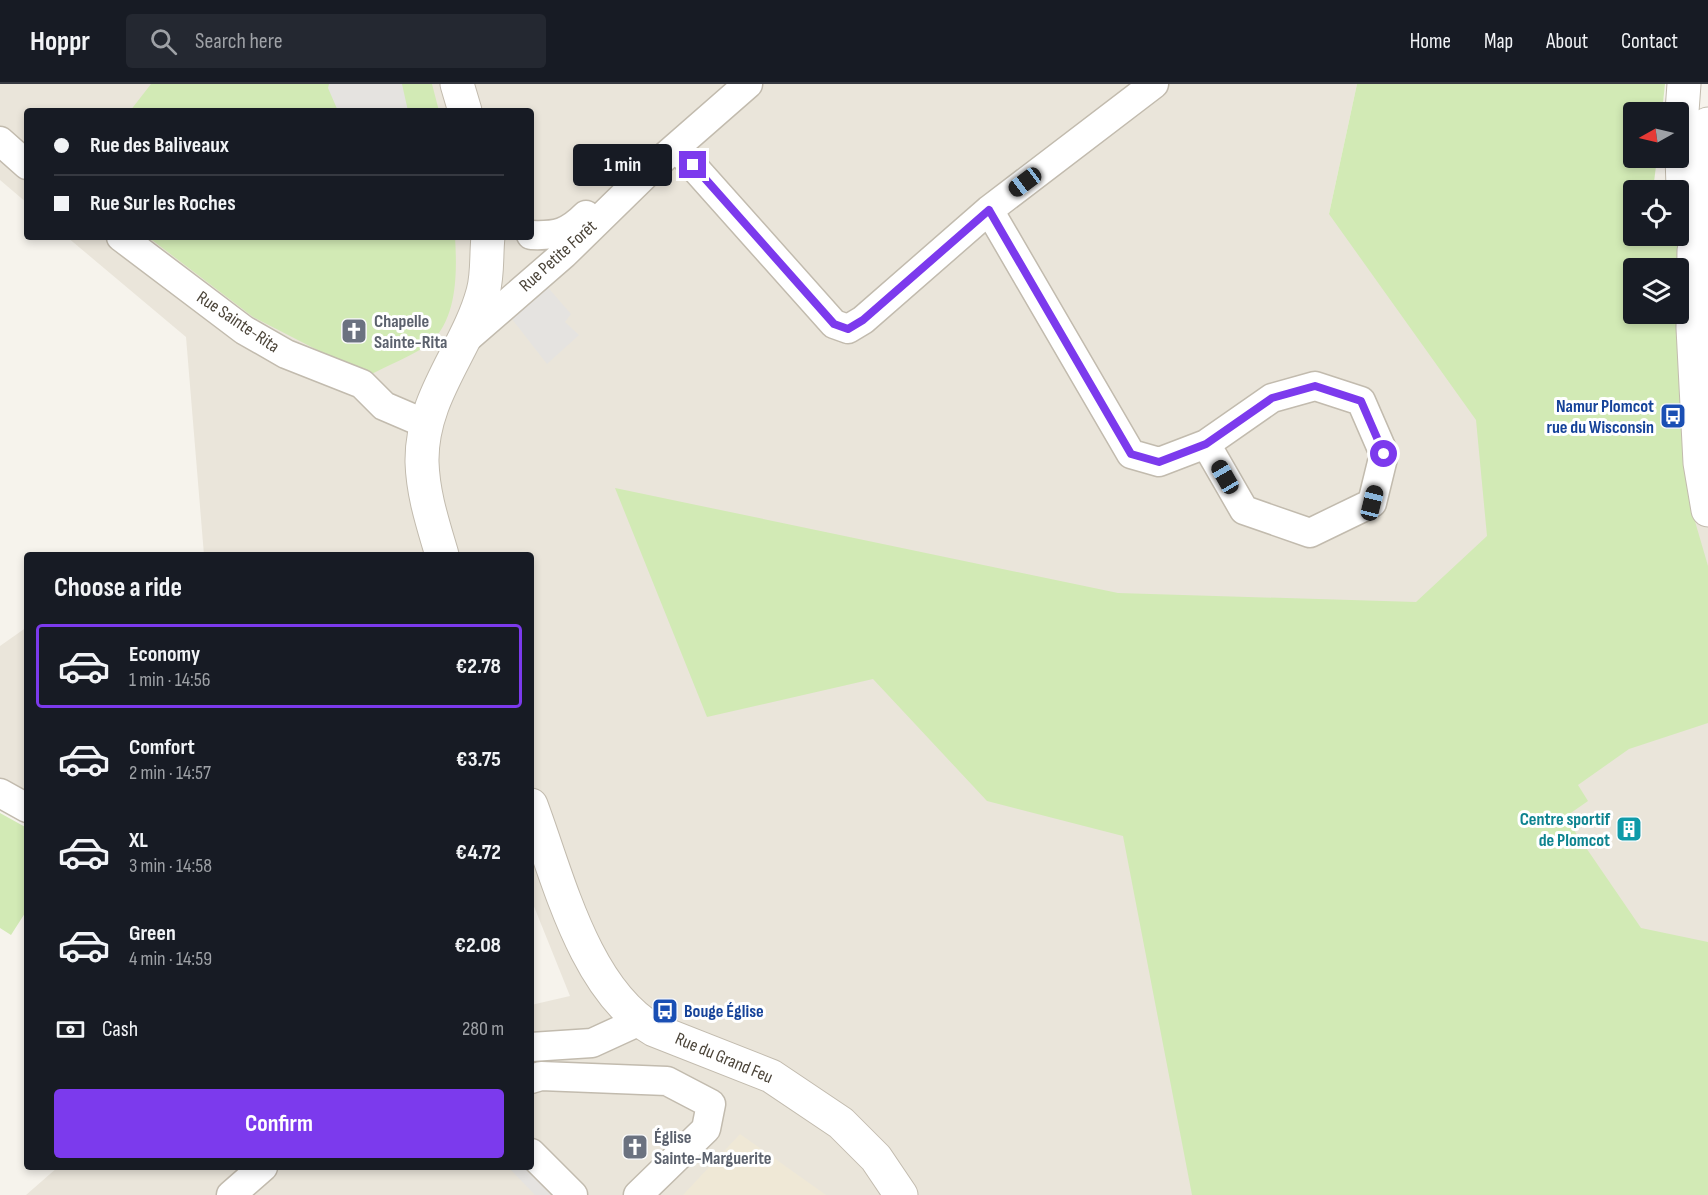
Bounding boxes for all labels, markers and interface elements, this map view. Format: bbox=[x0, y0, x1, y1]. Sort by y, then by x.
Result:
search box bbox=[126, 14, 546, 68]
text: Hoppr bbox=[30, 25, 90, 58]
icon: search bbox=[147, 25, 180, 58]
text: Search here bbox=[195, 28, 282, 55]
text: Home bbox=[1410, 29, 1451, 54]
text: Map bbox=[1484, 29, 1513, 54]
text: About bbox=[1546, 29, 1588, 54]
text: Contact bbox=[1621, 29, 1678, 54]
north arrow bbox=[1623, 102, 1689, 168]
map controls bbox=[1623, 102, 1689, 324]
text: Rue des Baliveaux bbox=[90, 132, 229, 159]
callout: 1 min bbox=[573, 144, 672, 186]
route end bbox=[679, 151, 706, 178]
text: 1 min bbox=[604, 153, 641, 177]
car bbox=[1005, 164, 1045, 200]
button: locate bbox=[1623, 180, 1689, 246]
text: Rue Sur les Roches bbox=[90, 190, 236, 217]
street label: Rue Petite Forêt bbox=[515, 216, 601, 296]
button: layers bbox=[1623, 258, 1689, 324]
street label: Rue Sainte-Rita bbox=[193, 287, 283, 357]
place label: Chapelle Sainte-Rita bbox=[374, 311, 447, 353]
church icon: Chapelle Sainte-Rita bbox=[339, 316, 369, 346]
place label: Namur Plomcot rue du Wisconsin bbox=[1546, 396, 1654, 438]
bus stop icon: Namur Plomcot rue du Wisconsin bbox=[1658, 401, 1688, 431]
route start bbox=[1370, 440, 1397, 467]
car bbox=[1208, 457, 1242, 497]
car bbox=[1359, 483, 1385, 523]
text: Choose a ride bbox=[54, 572, 182, 604]
icon: car bbox=[57, 639, 111, 693]
text: Economy bbox=[129, 641, 200, 668]
text: €2.78 bbox=[456, 653, 501, 680]
text: 1 min · 14:56 bbox=[129, 668, 211, 692]
icon: car bbox=[57, 732, 111, 786]
text: Comfort bbox=[129, 734, 195, 761]
text: €3.75 bbox=[456, 746, 501, 773]
text: 2 min · 14:57 bbox=[129, 761, 211, 785]
place label: Centre sportif de Plomcot bbox=[1520, 809, 1610, 851]
building icon: Centre sportif de Plomcot bbox=[1614, 814, 1644, 844]
icon: car bbox=[57, 825, 111, 879]
text: XL bbox=[129, 827, 148, 854]
text: €4.72 bbox=[456, 839, 501, 866]
text: 3 min · 14:58 bbox=[129, 854, 212, 878]
icon: car bbox=[57, 918, 111, 972]
text: Green bbox=[129, 920, 176, 947]
text: €2.08 bbox=[454, 932, 501, 959]
text: 4 min · 14:59 bbox=[129, 947, 212, 971]
bus stop icon: Bouge Église bbox=[650, 996, 680, 1026]
place label: Bouge Église bbox=[684, 1001, 764, 1022]
icon: cash bbox=[54, 1013, 87, 1046]
text: Cash bbox=[102, 1016, 138, 1043]
text: 280 m bbox=[462, 1017, 504, 1041]
street label: Rue du Grand Feu bbox=[672, 1028, 776, 1088]
button: Confirm bbox=[54, 1089, 504, 1158]
place label: Église Sainte-Marguerite bbox=[654, 1127, 771, 1169]
church icon: Église Sainte-Marguerite bbox=[620, 1132, 650, 1162]

